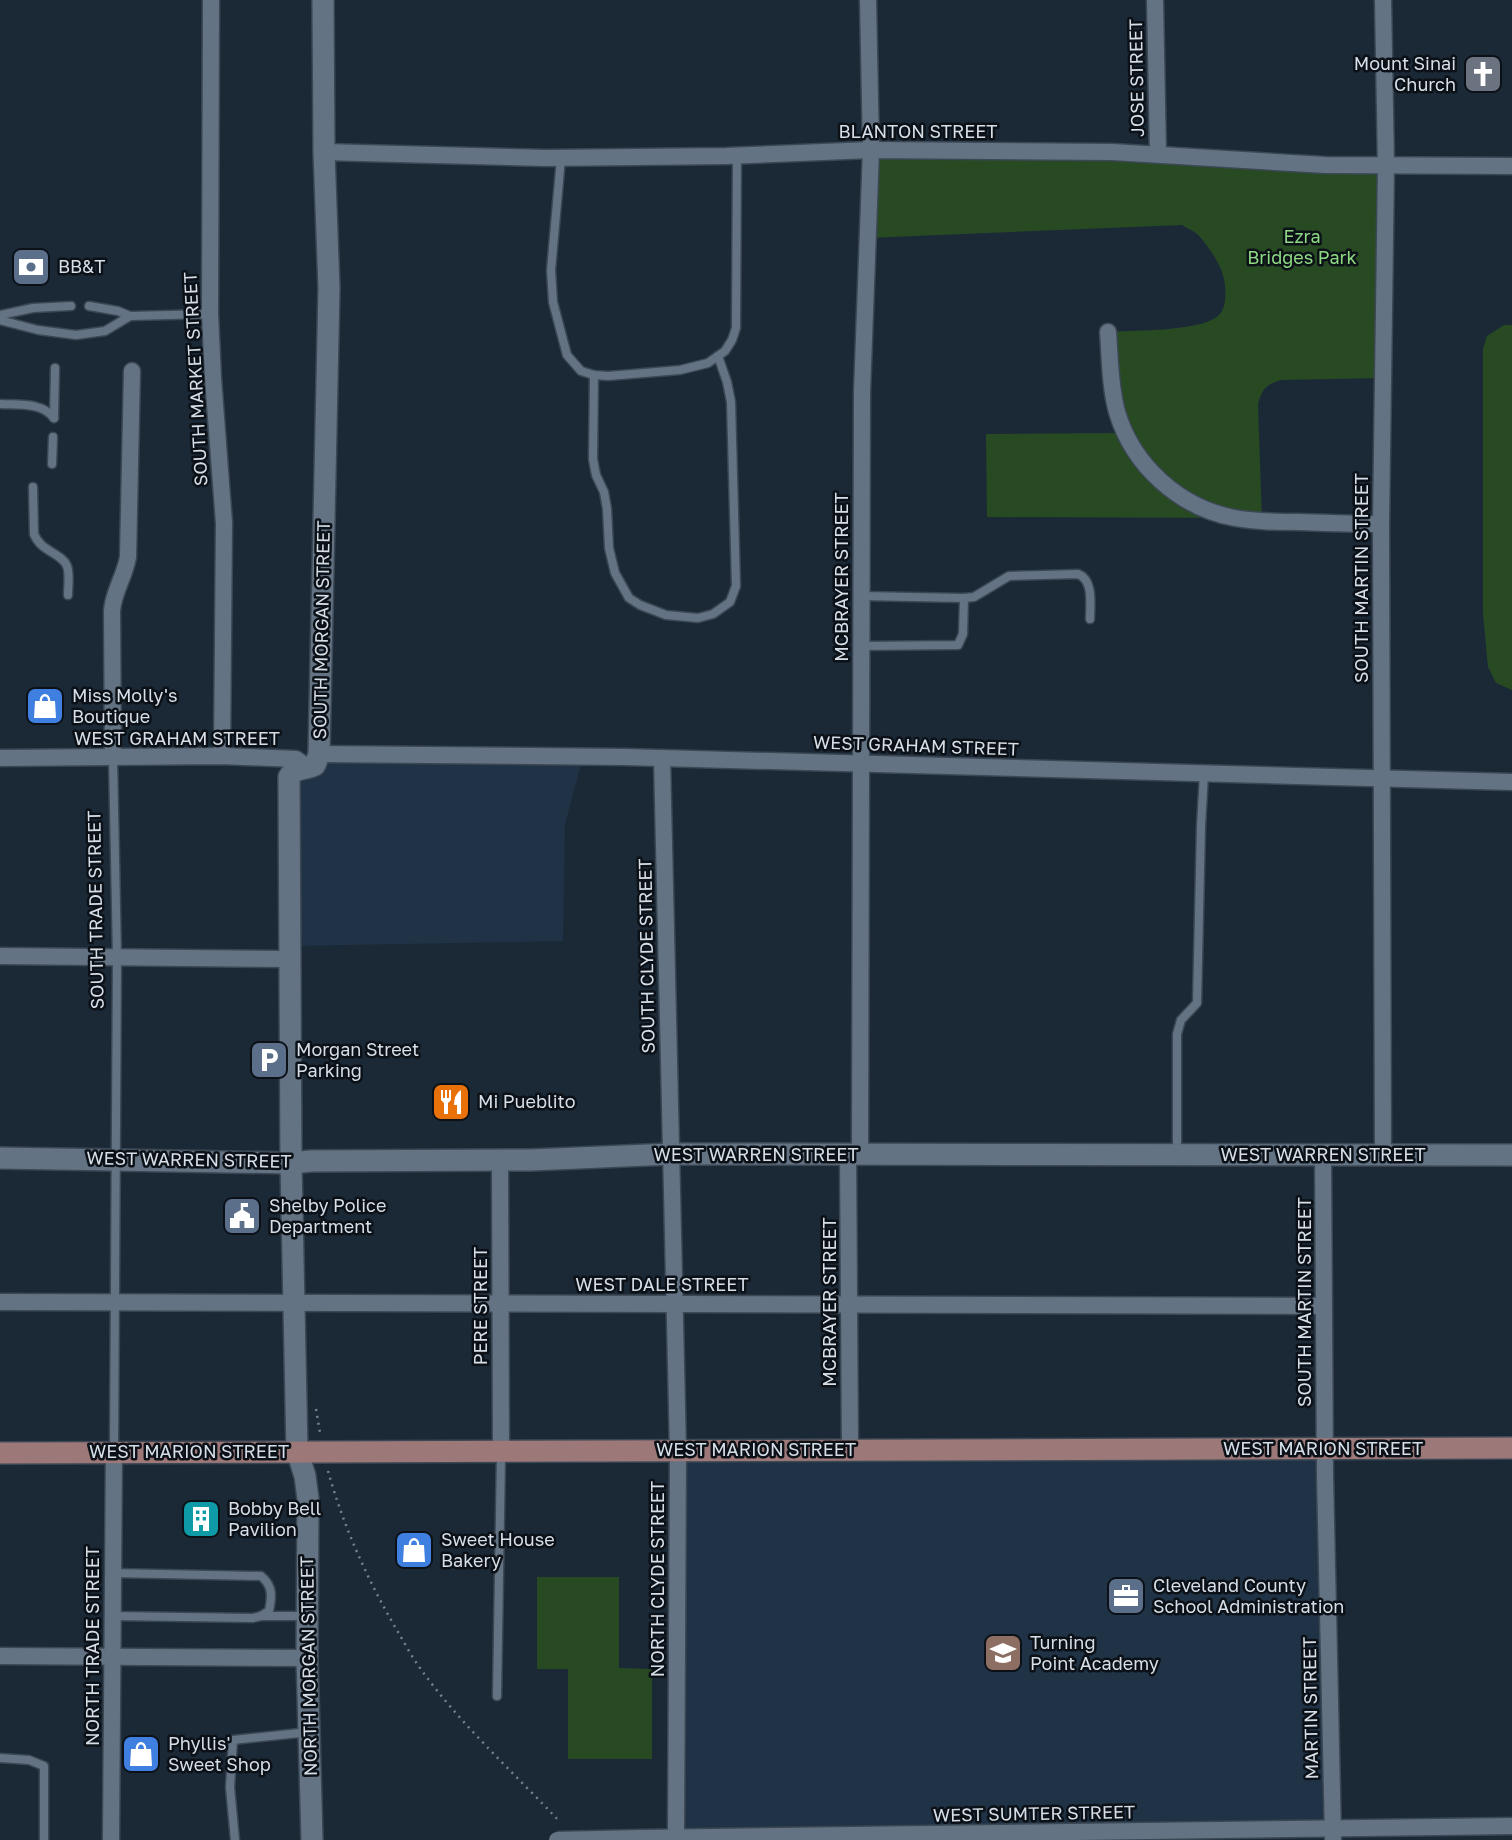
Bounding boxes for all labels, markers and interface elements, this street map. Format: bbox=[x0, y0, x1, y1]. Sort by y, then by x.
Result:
street label: JOSE STREET bbox=[1124, 19, 1148, 137]
place label: Mount Sinai Church bbox=[1354, 52, 1456, 95]
church icon: Mount Sinai Church bbox=[1462, 53, 1504, 95]
street label: BLANTON STREET bbox=[839, 120, 997, 142]
park label: Ezra Bridges Park bbox=[1247, 225, 1357, 268]
bank icon: BB&T bbox=[10, 246, 52, 288]
place label: BB&T bbox=[58, 255, 105, 277]
street label: SOUTH MARKET STREET bbox=[178, 271, 212, 487]
street label: SOUTH MARTIN STREET bbox=[1350, 473, 1372, 683]
street label: MCBRAYER STREET bbox=[830, 492, 852, 662]
street label: SOUTH MORGAN STREET bbox=[308, 520, 334, 740]
place label: Miss Molly's Boutique bbox=[72, 684, 178, 727]
shop icon: Miss Molly's Boutique bbox=[24, 685, 66, 727]
street label: WEST GRAHAM STREET bbox=[74, 727, 280, 749]
street label: WEST GRAHAM STREET bbox=[813, 730, 1019, 760]
street label: SOUTH TRADE STREET bbox=[82, 810, 108, 1010]
street label: SOUTH CLYDE STREET bbox=[633, 858, 659, 1054]
place label: Morgan Street Parking bbox=[296, 1038, 419, 1081]
parking icon: Morgan Street Parking bbox=[248, 1039, 290, 1081]
restaurant icon: Mi Pueblito bbox=[430, 1081, 472, 1123]
place label: Mi Pueblito bbox=[478, 1090, 576, 1112]
street label: WEST WARREN STREET bbox=[653, 1143, 859, 1165]
street label: WEST WARREN STREET bbox=[1220, 1143, 1426, 1165]
street label: WEST WARREN STREET bbox=[86, 1146, 292, 1172]
place label: Shelby Police Department bbox=[269, 1194, 386, 1237]
public building icon: Shelby Police Department bbox=[221, 1195, 263, 1237]
street label: SOUTH MARTIN STREET bbox=[1293, 1197, 1315, 1407]
street label: MCBRAYER STREET bbox=[818, 1217, 840, 1387]
street label: PERE STREET bbox=[469, 1247, 491, 1365]
street label: WEST DALE STREET bbox=[575, 1273, 749, 1295]
street label: WEST MARION STREET bbox=[1223, 1437, 1423, 1459]
street label: WEST MARION STREET bbox=[656, 1438, 856, 1460]
street label: WEST MARION STREET bbox=[89, 1440, 289, 1462]
street label: NORTH CLYDE STREET bbox=[646, 1481, 668, 1677]
place label: Bobby Bell Pavilion bbox=[228, 1497, 321, 1540]
building icon: Bobby Bell Pavilion bbox=[180, 1498, 222, 1540]
place label: Sweet House Bakery bbox=[441, 1528, 555, 1571]
shop icon: Sweet House Bakery bbox=[393, 1529, 435, 1571]
street label: NORTH TRADE STREET bbox=[81, 1546, 103, 1746]
street label: NORTH MORGAN STREET bbox=[295, 1556, 321, 1776]
place label: Cleveland County School Administration bbox=[1153, 1574, 1344, 1617]
office icon: Cleveland County School Administration bbox=[1105, 1575, 1147, 1617]
place label: Turning Point Academy bbox=[1030, 1631, 1159, 1674]
school or university icon: Turning Point Academy bbox=[982, 1632, 1024, 1674]
street label: MARTIN STREET bbox=[1298, 1637, 1322, 1780]
place label: Phyllis' Sweet Shop bbox=[168, 1732, 271, 1775]
shop icon: Phyllis' Sweet Shop bbox=[120, 1733, 162, 1775]
street label: WEST SUMTER STREET bbox=[933, 1800, 1135, 1826]

